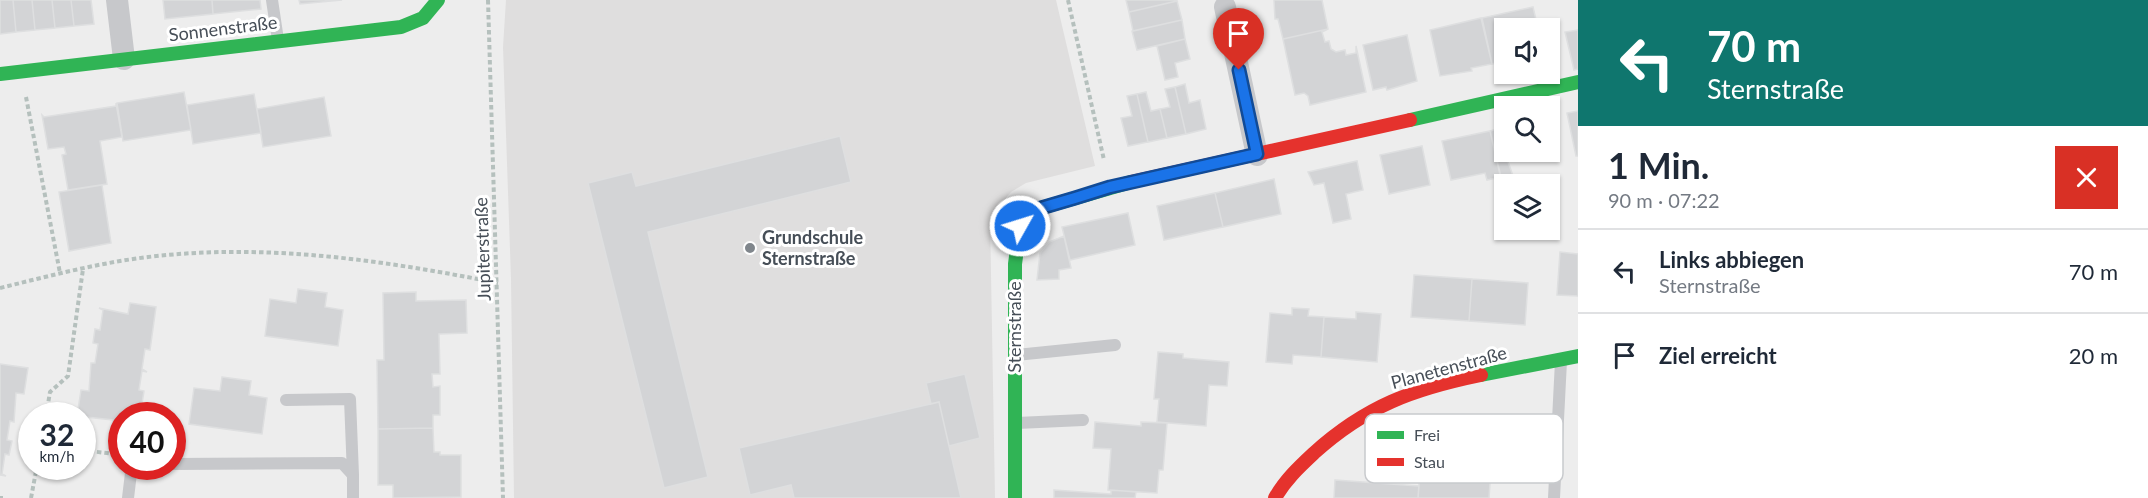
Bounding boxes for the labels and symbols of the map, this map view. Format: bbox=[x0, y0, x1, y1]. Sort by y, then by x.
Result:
pin bbox=[1213, 8, 1264, 70]
street label: Sonnenstraße bbox=[167, 10, 278, 46]
position arrow bbox=[988, 194, 1052, 258]
street label: Jupiterstraße bbox=[469, 197, 495, 301]
place label: Grundschule Sternstraße bbox=[762, 226, 864, 269]
marker: Grundschule Sternstraße bbox=[743, 241, 757, 255]
street label: Sternstraße bbox=[1003, 281, 1025, 373]
street label: Planetenstraße bbox=[1388, 341, 1509, 393]
speed limit sign: 40 bbox=[108, 402, 186, 480]
legend bbox=[1365, 414, 1563, 483]
text: Frei bbox=[1414, 425, 1440, 444]
text: Stau bbox=[1414, 452, 1445, 471]

